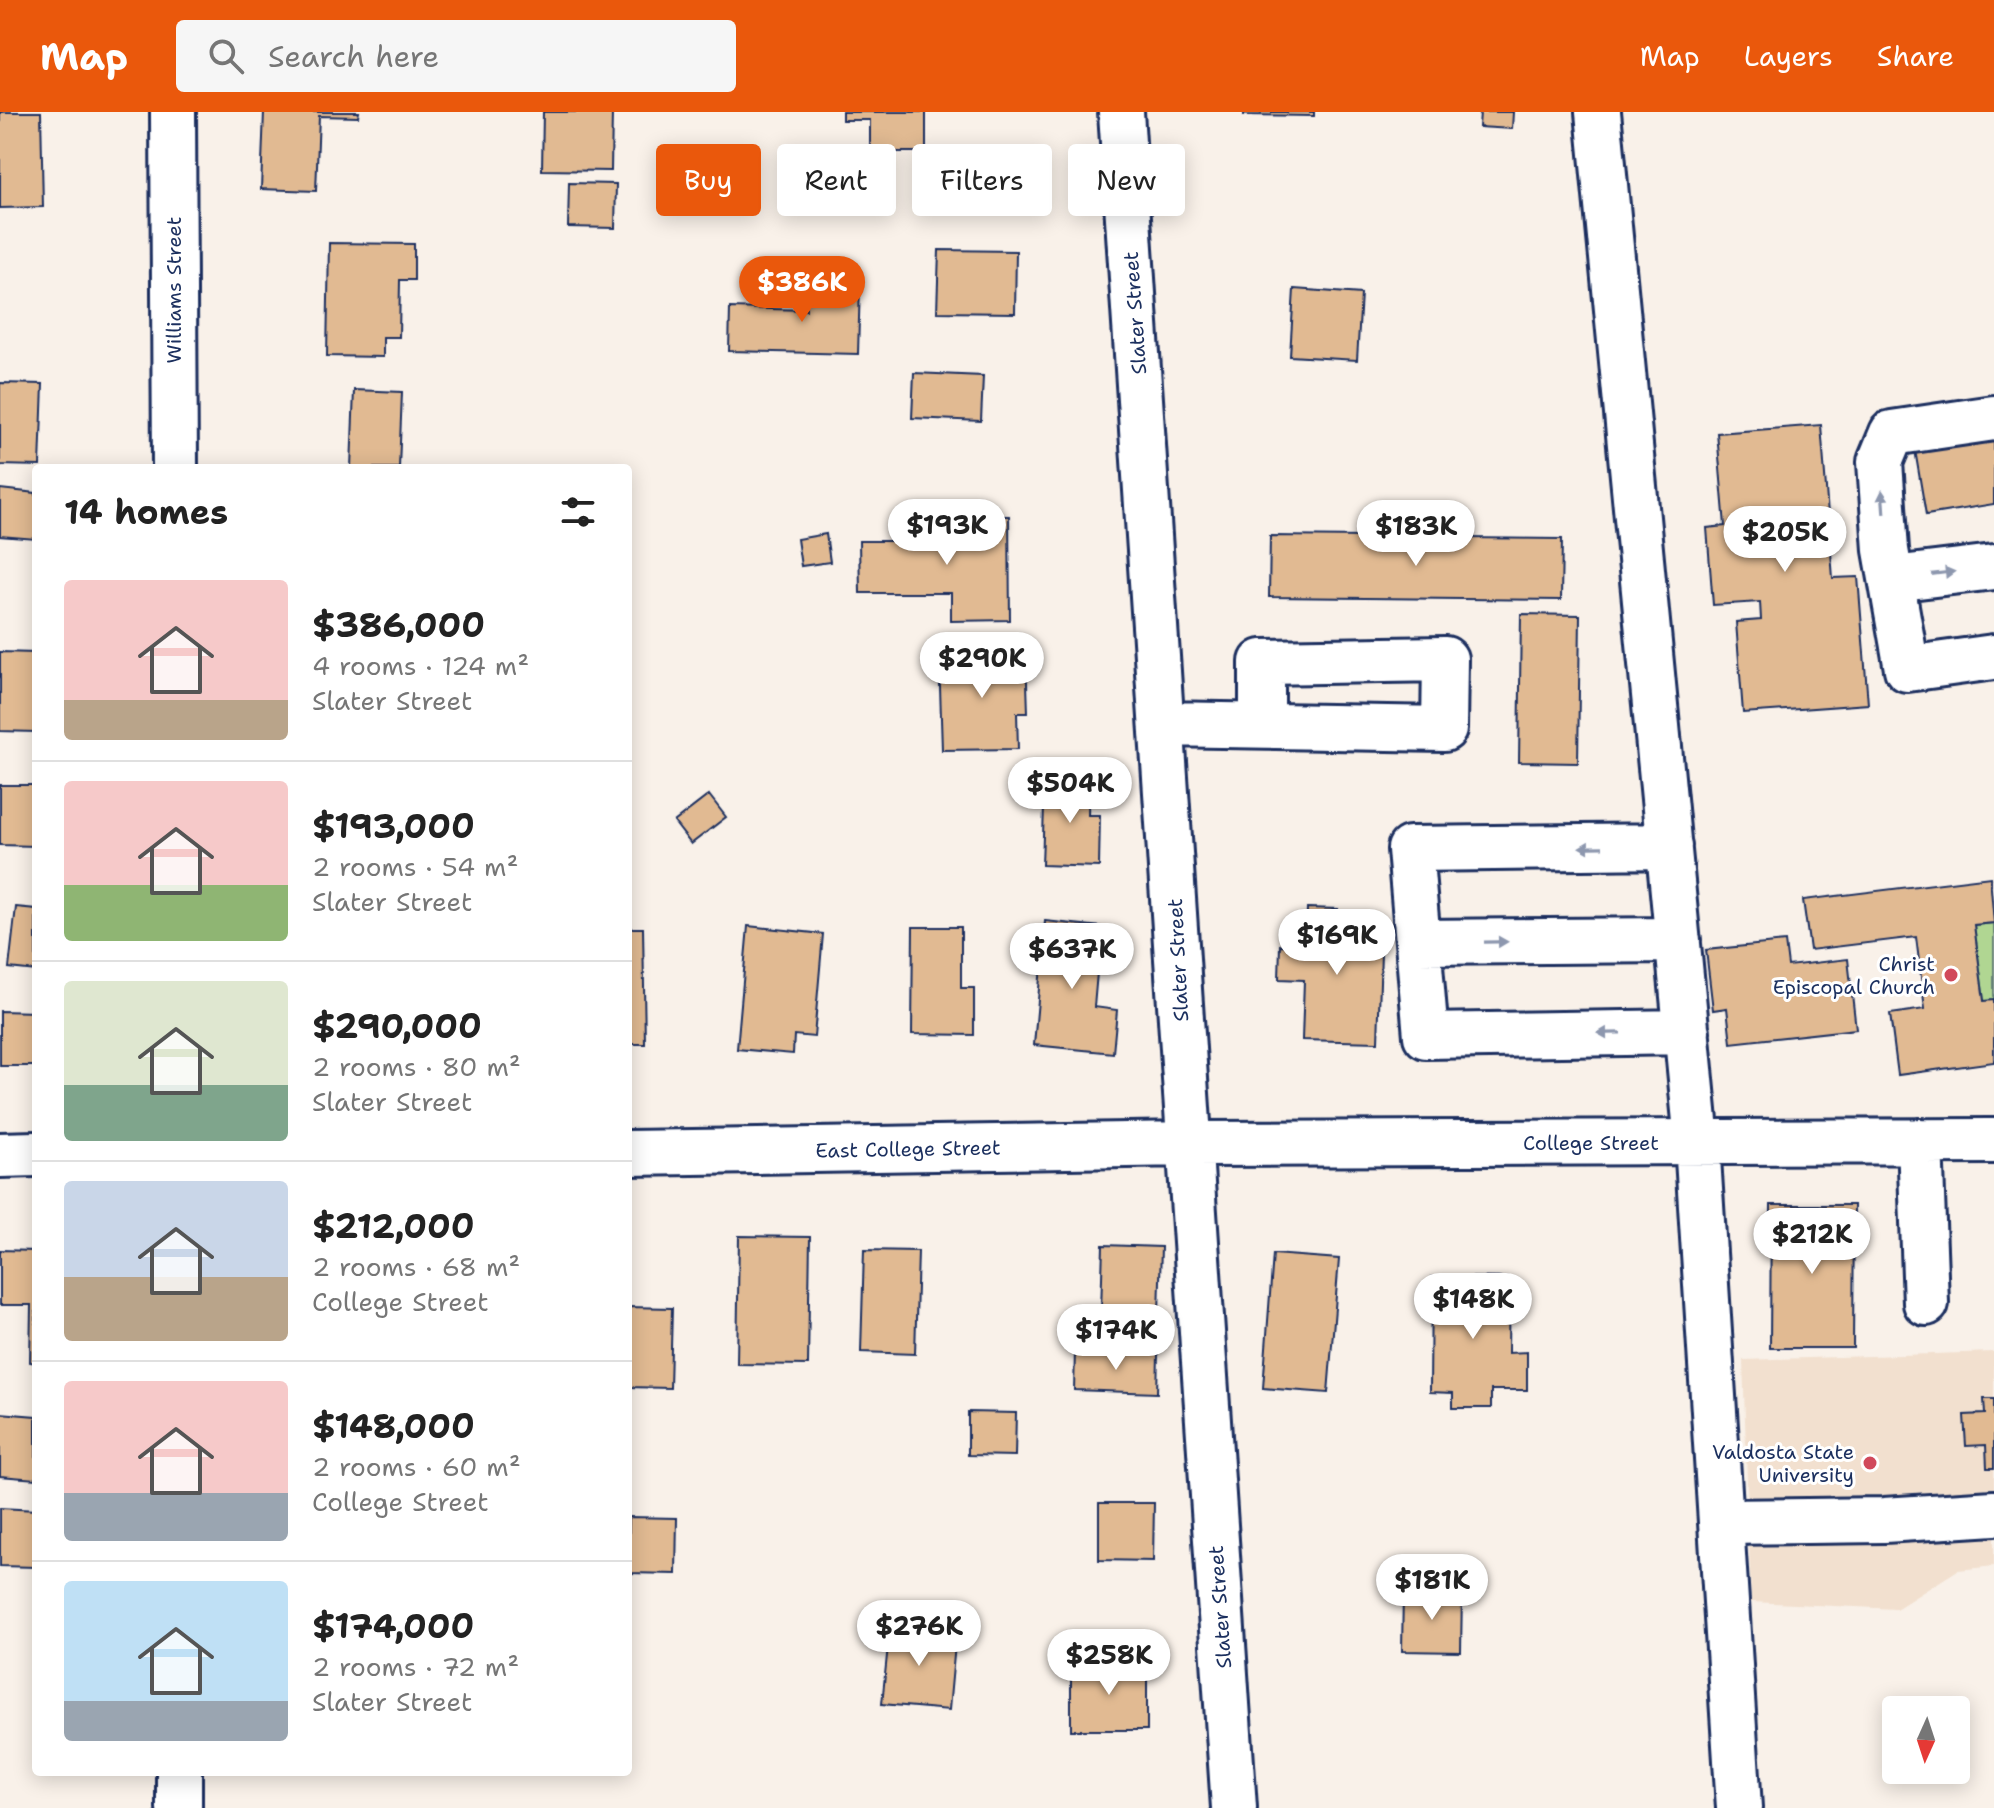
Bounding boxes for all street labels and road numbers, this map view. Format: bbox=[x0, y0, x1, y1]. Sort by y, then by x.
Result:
street label: Williams Street bbox=[161, 217, 187, 363]
street label: Slater Street bbox=[1118, 251, 1152, 375]
street label: Slater Street bbox=[1162, 898, 1194, 1022]
street label: College Street bbox=[1523, 1130, 1659, 1156]
street label: East College Street bbox=[815, 1134, 1001, 1164]
street label: Slater Street bbox=[1203, 1545, 1237, 1669]

